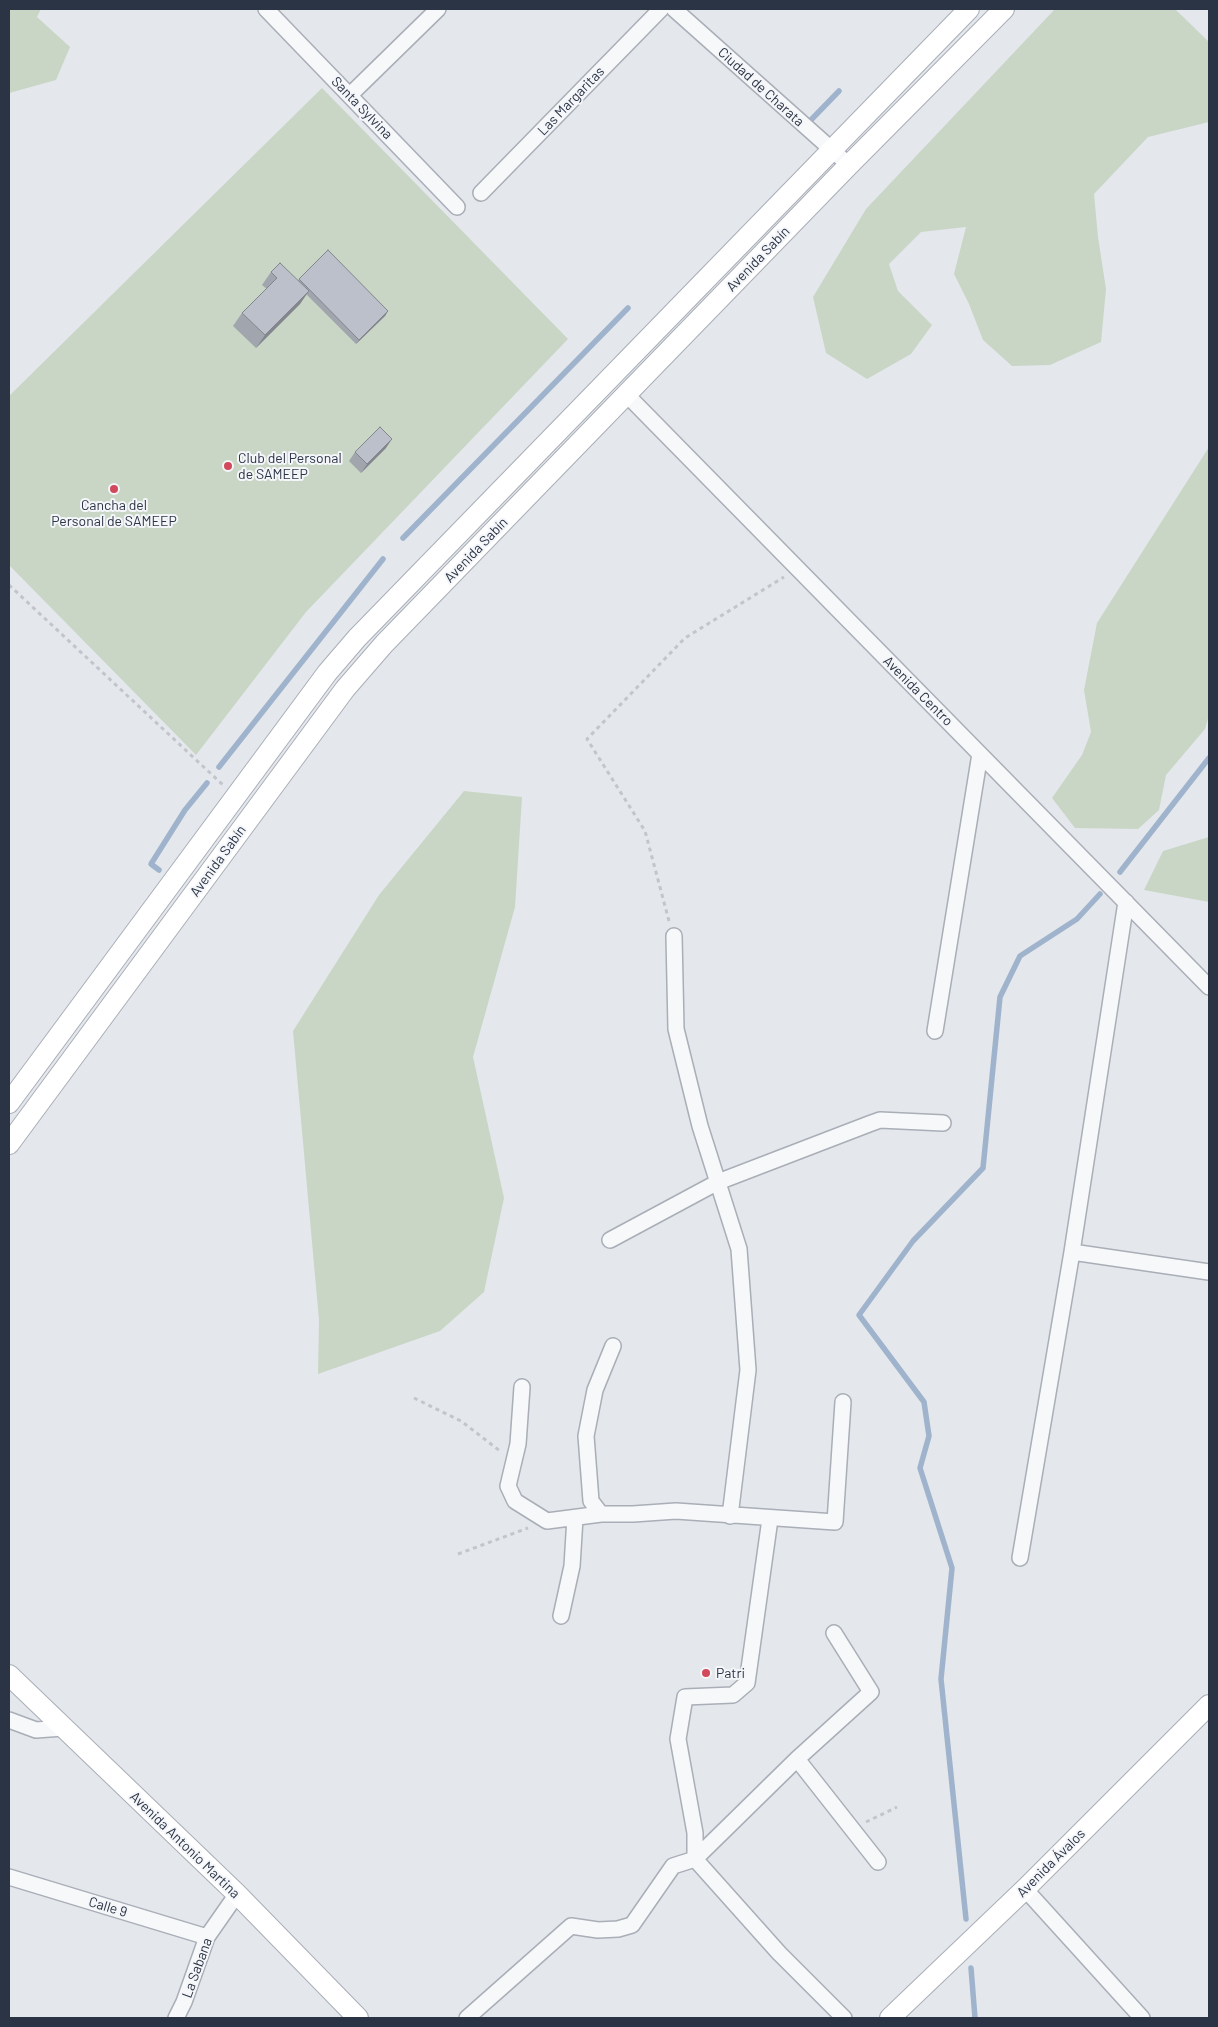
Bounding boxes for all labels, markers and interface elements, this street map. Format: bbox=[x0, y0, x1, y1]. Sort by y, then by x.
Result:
street label: Ciudad de Charata bbox=[714, 44, 808, 130]
street label: Las Margaritas bbox=[534, 63, 608, 139]
street label: Santa Sylvina bbox=[328, 73, 396, 143]
street label: Avenida Sabín bbox=[723, 223, 793, 295]
place label: Club del Personal de SAMEEP bbox=[238, 450, 342, 482]
marker: Club del Personal de SAMEEP bbox=[222, 460, 234, 472]
marker: Cancha del Personal de SAMEEP bbox=[108, 483, 120, 495]
place label: Cancha del Personal de SAMEEP bbox=[51, 497, 177, 530]
street label: Avenida Sabín bbox=[441, 514, 511, 586]
street label: Avenida Centro bbox=[880, 653, 956, 729]
street label: Avenida Sabín bbox=[186, 822, 250, 900]
place label: Patri bbox=[716, 1665, 745, 1681]
marker: Patri bbox=[700, 1667, 712, 1679]
street label: Avenida Antonio Martina bbox=[126, 1788, 244, 1902]
street label: Avenida Ávalos bbox=[1013, 1825, 1089, 1901]
street label: Calle 9 bbox=[87, 1893, 129, 1921]
street label: La Sabana bbox=[178, 1936, 216, 2000]

